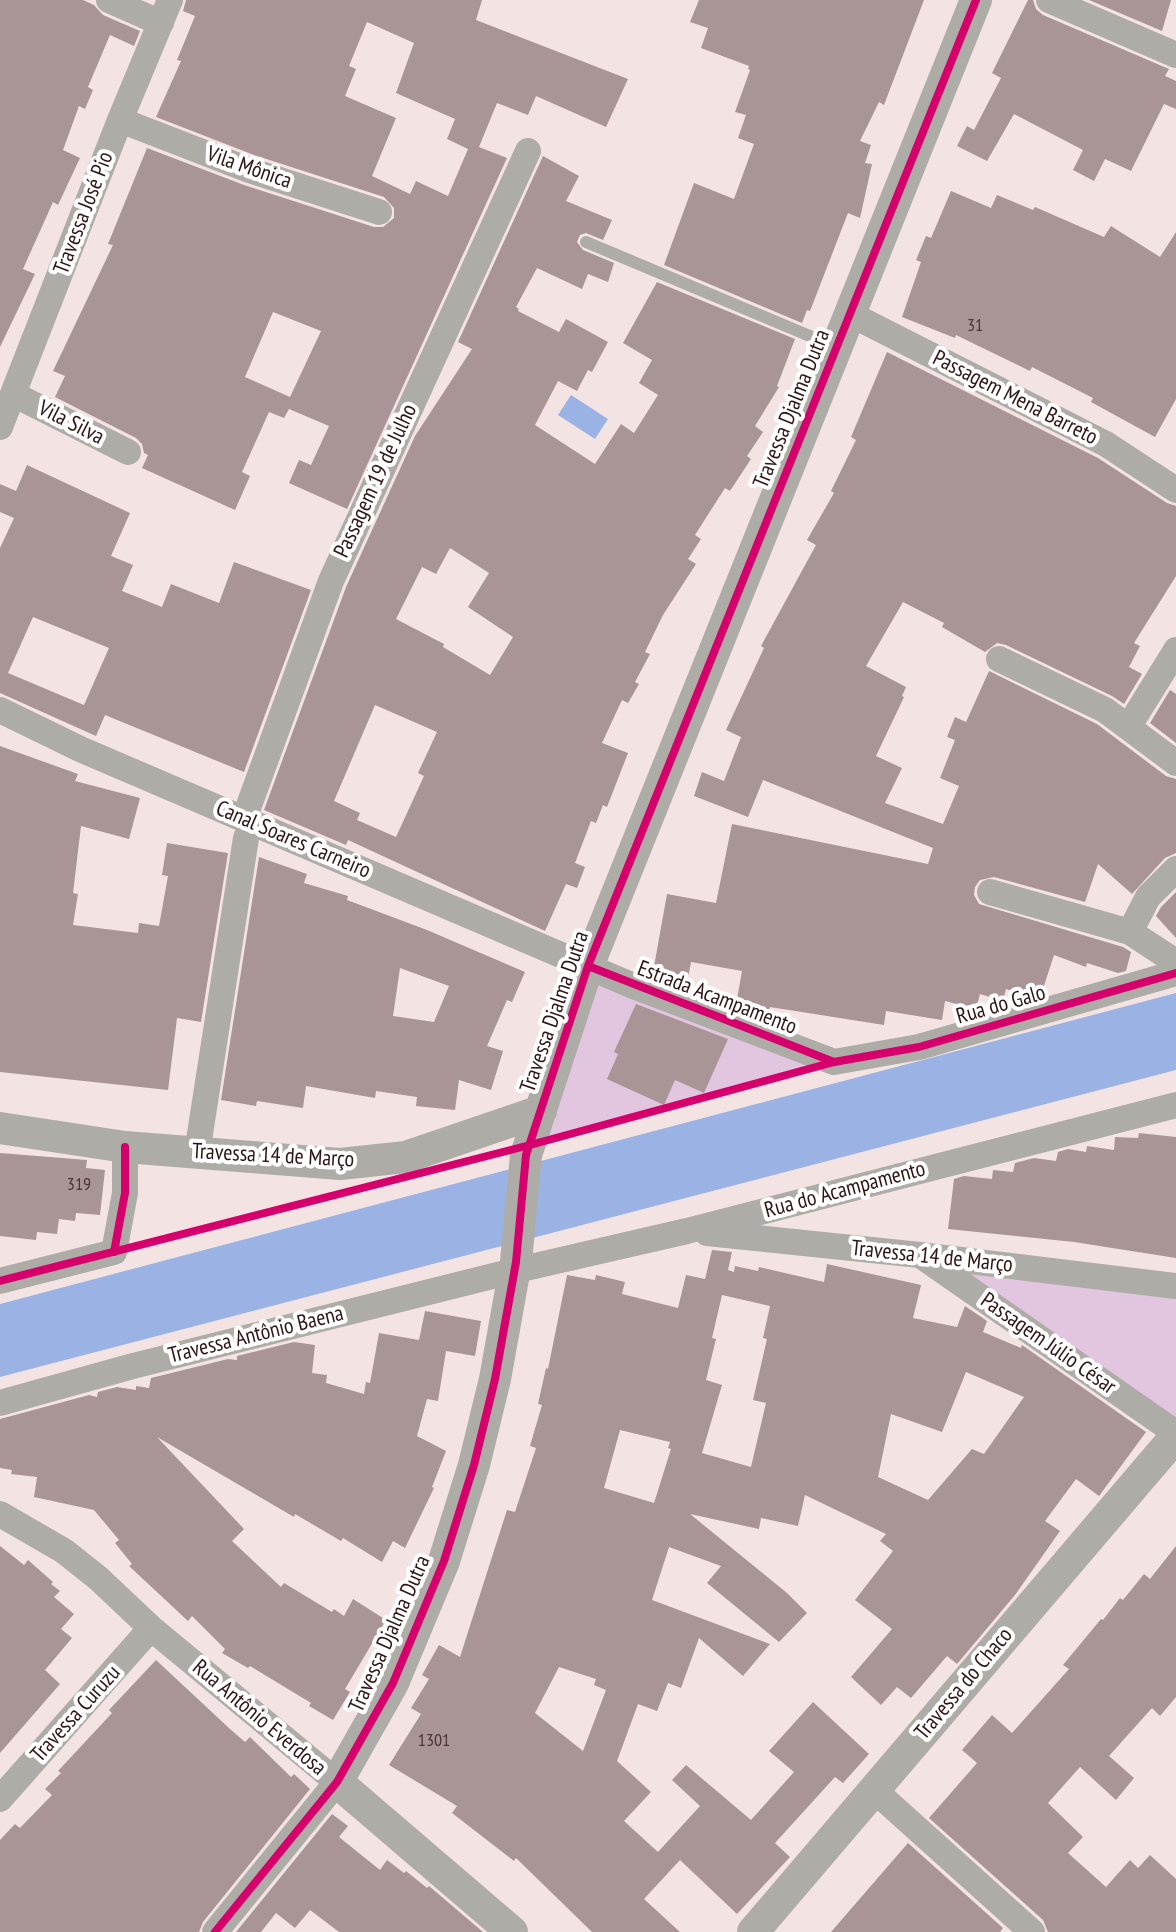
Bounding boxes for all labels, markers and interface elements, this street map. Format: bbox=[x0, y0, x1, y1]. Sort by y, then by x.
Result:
street label: Vila Mônica bbox=[203, 141, 295, 195]
street label: Travessa José Pio bbox=[49, 148, 119, 278]
house number: 31 bbox=[967, 315, 983, 337]
street label: Travessa Djalma Dutra bbox=[748, 326, 836, 492]
street label: Passagem Mena Barreto bbox=[928, 345, 1102, 451]
street label: Vila Silva bbox=[34, 395, 108, 451]
street label: Passagem 19 de Julho bbox=[329, 400, 423, 562]
street label: Canal Soares Carneiro bbox=[212, 796, 374, 884]
street label: Travessa Djalma Dutra bbox=[515, 928, 595, 1096]
street label: Estrada Acampamento bbox=[634, 955, 800, 1041]
street label: Rua do Galo bbox=[953, 980, 1049, 1030]
street label: Travessa 14 de Março bbox=[191, 1139, 355, 1173]
street label: Rua do Acampamento bbox=[762, 1156, 928, 1224]
house number: 319 bbox=[67, 1174, 91, 1196]
street label: Travessa 14 de Março bbox=[850, 1235, 1014, 1279]
street label: Passagem Júlio César bbox=[975, 1288, 1121, 1400]
street label: Travessa Antônio Baena bbox=[166, 1300, 346, 1370]
street label: Travessa Djalma Dutra bbox=[344, 1552, 436, 1716]
street label: Travessa do Chaco bbox=[910, 1623, 1018, 1745]
street label: Rua Antônio Everdosa bbox=[187, 1655, 331, 1781]
street label: Travessa Curuzu bbox=[26, 1660, 126, 1768]
house number: 1301 bbox=[418, 1730, 450, 1752]

